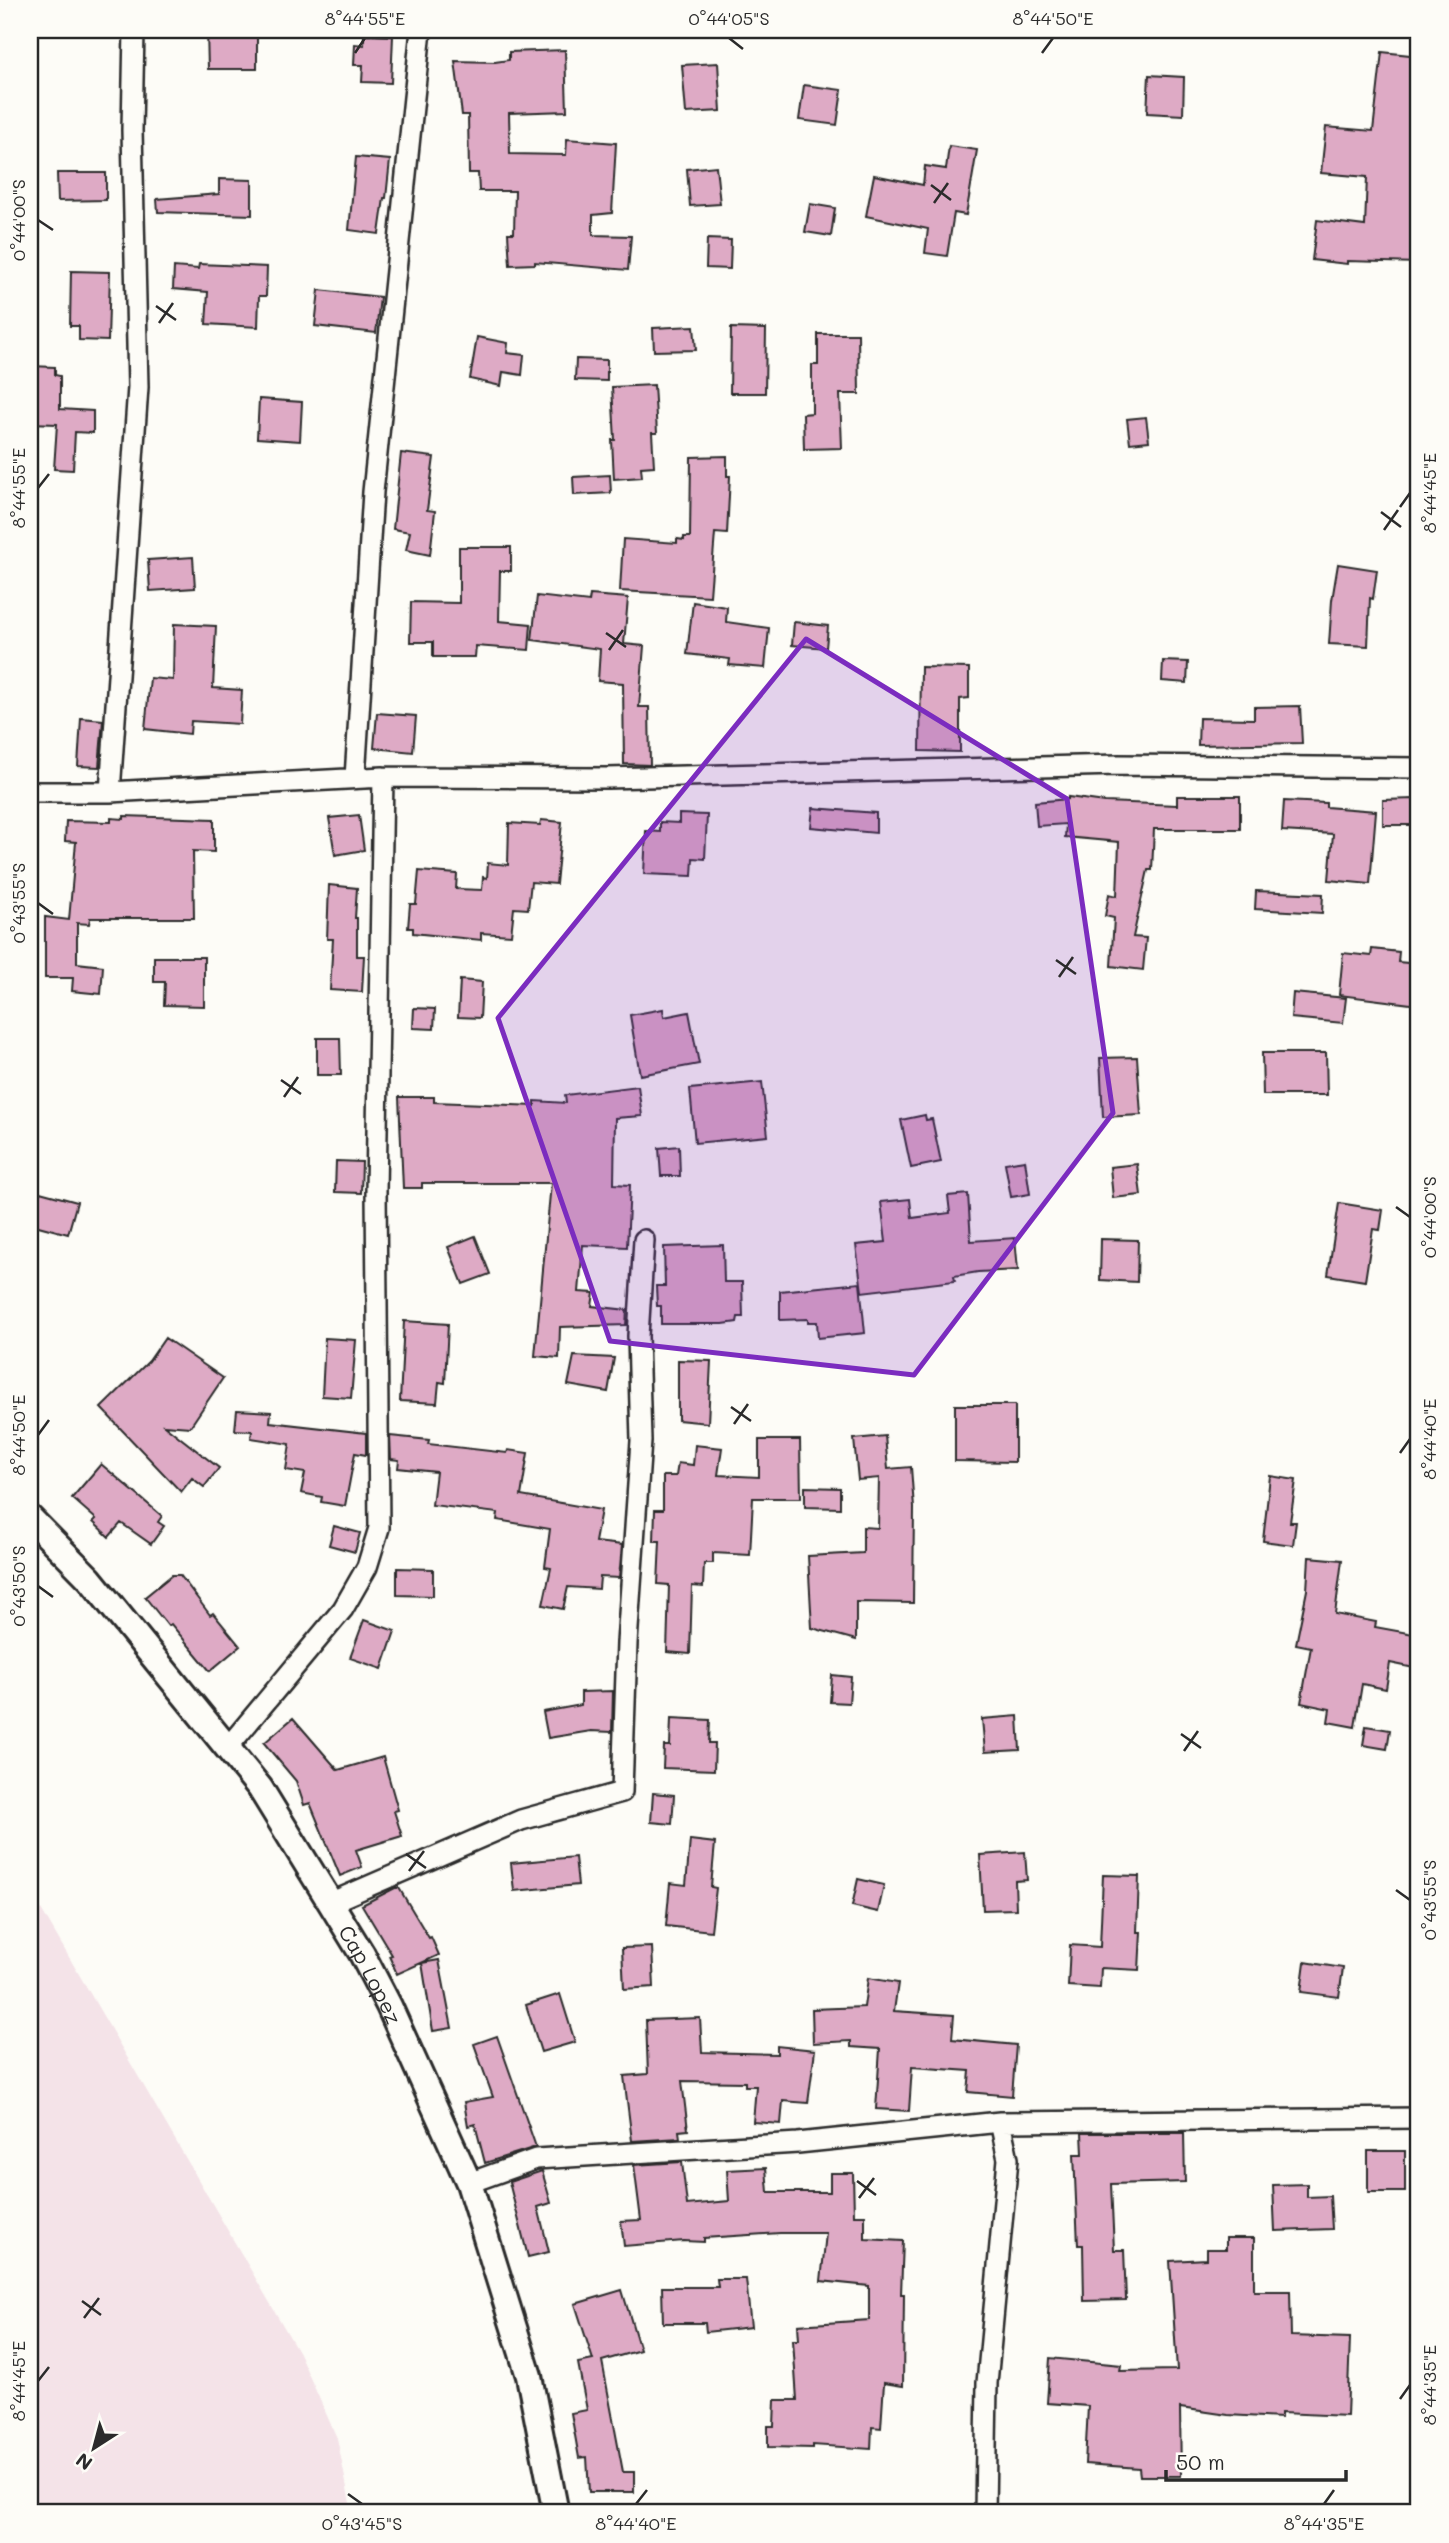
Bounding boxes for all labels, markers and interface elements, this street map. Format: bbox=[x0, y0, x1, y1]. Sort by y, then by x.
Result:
text: 8°44'55"E bbox=[325, 6, 405, 30]
text: 0°44'05"S bbox=[688, 6, 770, 30]
text: 8°44'50"E bbox=[1012, 6, 1094, 30]
text: 0°44'00"S bbox=[6, 179, 30, 261]
text: 8°44'55"E bbox=[6, 448, 30, 528]
text: 8°44'45"E bbox=[1417, 453, 1441, 533]
text: 0°43'55"S bbox=[6, 863, 30, 943]
text: 0°44'00"S bbox=[1417, 1176, 1441, 1258]
text: 8°44'50"E bbox=[6, 1394, 30, 1476]
text: 8°44'40"E bbox=[1417, 1398, 1441, 1480]
text: 0°43'50"S bbox=[6, 1545, 30, 1627]
text: 0°43'55"S bbox=[1417, 1860, 1441, 1940]
street label: Cap Lopez bbox=[334, 1919, 409, 2028]
text: 8°44'45"E bbox=[6, 2341, 30, 2421]
text: 8°44'35"E bbox=[1417, 2345, 1441, 2425]
north arrow bbox=[60, 2414, 130, 2484]
scale bar bbox=[1166, 2438, 1346, 2482]
text: N bbox=[71, 2448, 97, 2477]
text: 50 m bbox=[1176, 2448, 1225, 2475]
text: 0°43'45"S bbox=[322, 2511, 402, 2535]
text: 8°44'40"E bbox=[595, 2511, 677, 2535]
text: 8°44'35"E bbox=[1284, 2511, 1364, 2535]

